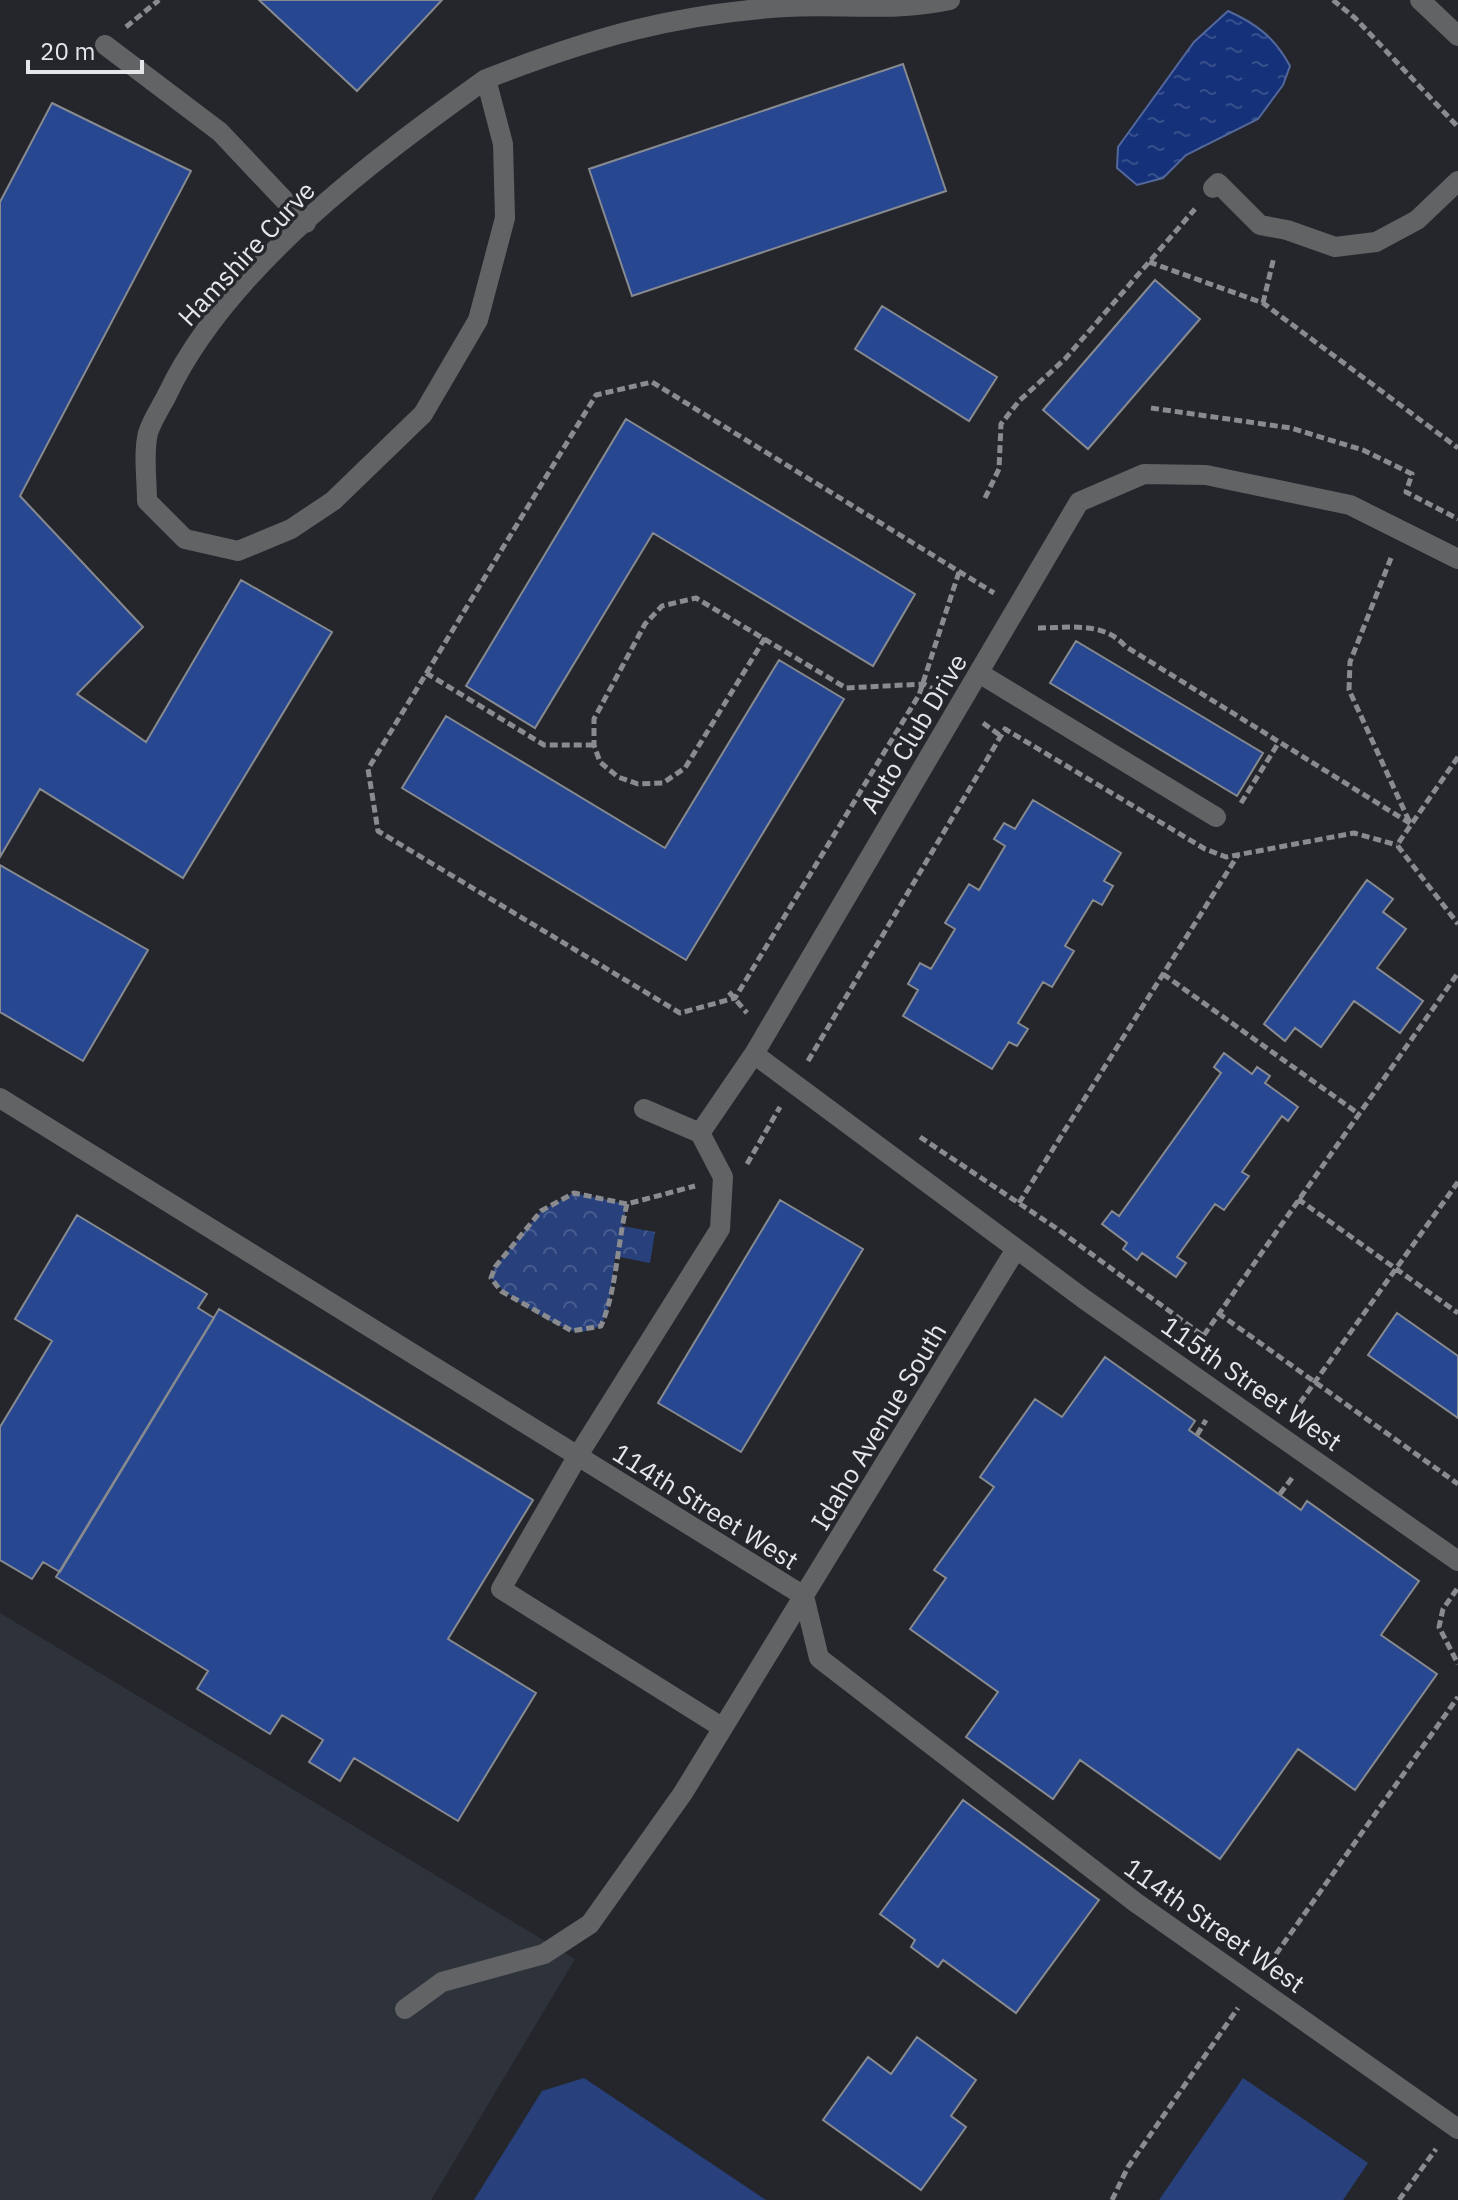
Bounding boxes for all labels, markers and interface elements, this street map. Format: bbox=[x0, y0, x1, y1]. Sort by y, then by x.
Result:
scale bar bbox=[28, 24, 142, 74]
text: 20 m bbox=[40, 35, 95, 67]
street label: Hamshire Curve bbox=[170, 173, 322, 333]
street label: Auto Club Drive bbox=[852, 647, 974, 819]
street label: 115th Street West bbox=[1155, 1308, 1349, 1458]
street label: Idaho Avenue South bbox=[803, 1316, 953, 1536]
street label: 114th Street West bbox=[607, 1435, 805, 1577]
street label: 114th Street West bbox=[1118, 1850, 1312, 2000]

